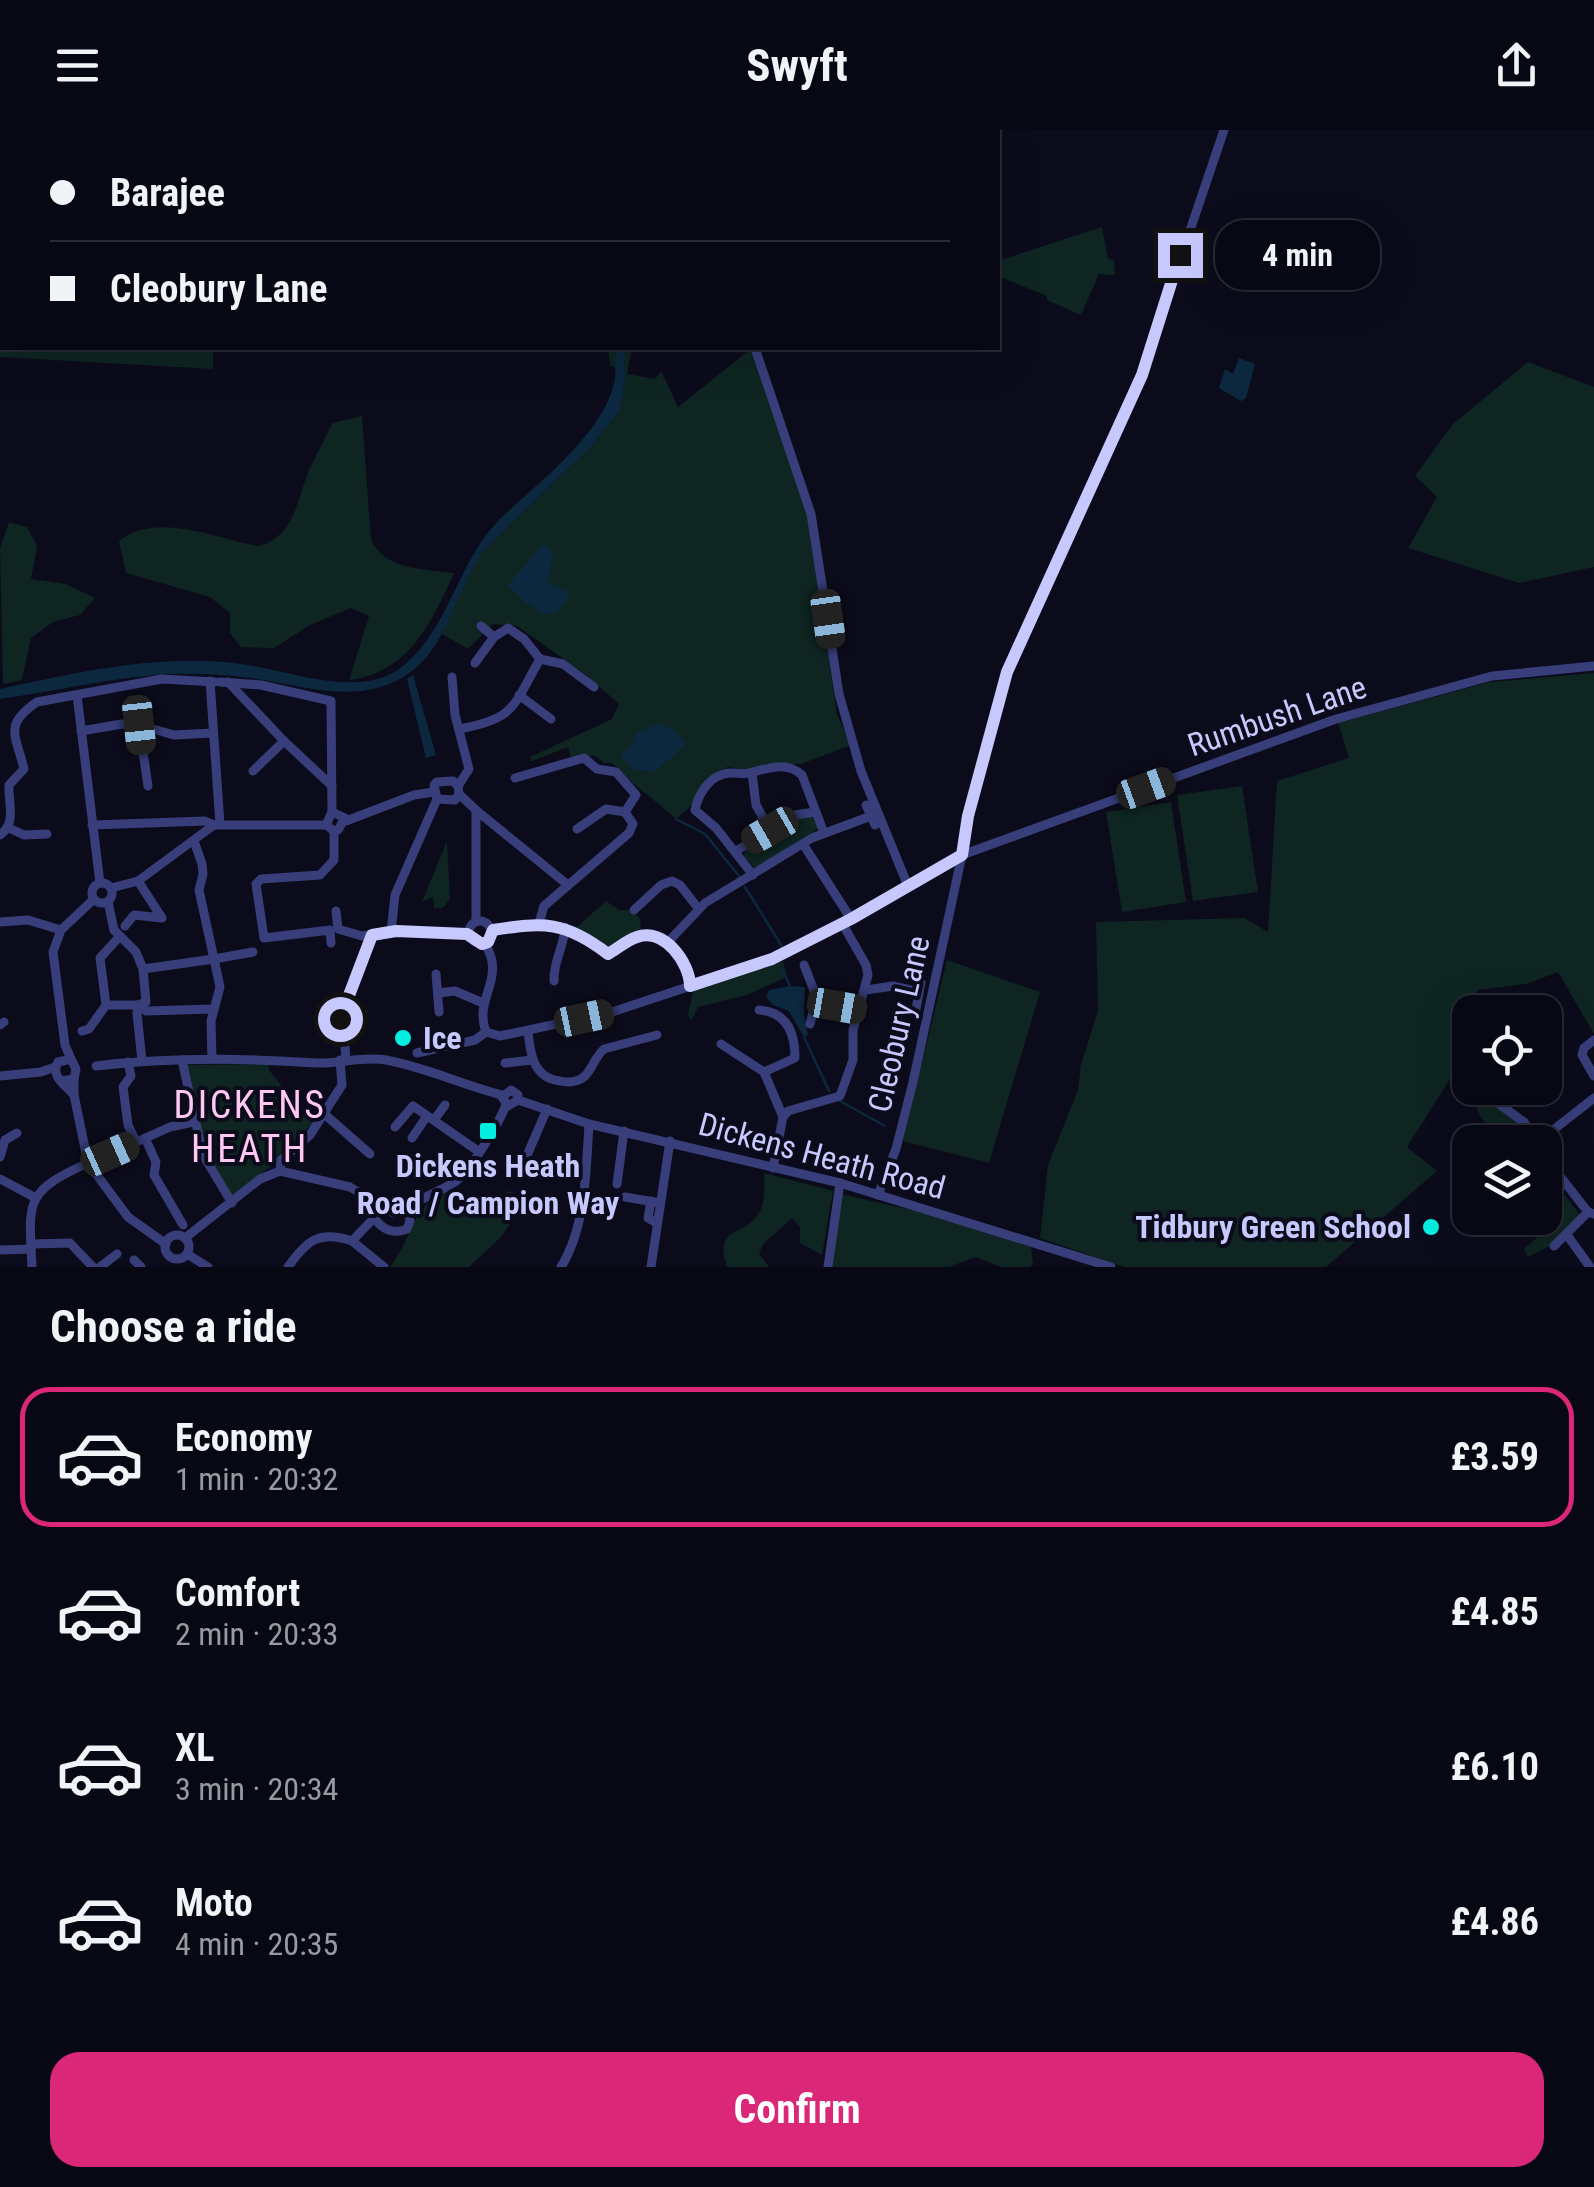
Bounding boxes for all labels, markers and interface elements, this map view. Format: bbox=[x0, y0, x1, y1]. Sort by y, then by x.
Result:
icon: menu bbox=[50, 38, 105, 93]
icon: share bbox=[1489, 38, 1544, 93]
text: Swyft bbox=[746, 39, 848, 92]
text: Barajee bbox=[110, 171, 225, 215]
callout: 4 min bbox=[1215, 220, 1380, 290]
route end bbox=[1158, 233, 1203, 278]
text: 4 min bbox=[1262, 236, 1333, 274]
text: Cleobury Lane bbox=[110, 267, 327, 311]
car bbox=[809, 587, 847, 651]
street label: Rumbush Lane bbox=[1183, 668, 1371, 764]
car bbox=[121, 694, 157, 756]
car bbox=[1113, 764, 1179, 812]
car bbox=[737, 802, 803, 858]
street label: Cleobury Lane bbox=[860, 932, 938, 1116]
car bbox=[805, 986, 869, 1026]
map controls bbox=[1452, 995, 1562, 1235]
button: locate bbox=[1452, 995, 1562, 1105]
route start bbox=[318, 997, 363, 1042]
car bbox=[552, 997, 616, 1039]
place label: Ice bbox=[423, 1019, 462, 1057]
marker: Ice bbox=[392, 1027, 414, 1049]
district label: DICKENS HEATH bbox=[173, 1083, 327, 1171]
street label: Dickens Heath Road bbox=[695, 1105, 949, 1207]
marker: Dickens Heath Road / Campion Way bbox=[477, 1120, 499, 1142]
button: layers bbox=[1452, 1125, 1562, 1235]
car bbox=[76, 1128, 144, 1180]
place label: Dickens Heath Road / Campion Way bbox=[357, 1147, 619, 1222]
place label: Tidbury Green School bbox=[1135, 1208, 1411, 1246]
marker: Tidbury Green School bbox=[1420, 1216, 1442, 1238]
text: Choose a ride bbox=[50, 1300, 297, 1353]
icon: car bbox=[55, 1412, 145, 1502]
text: Economy bbox=[175, 1416, 312, 1460]
text: £3.59 bbox=[1450, 1435, 1539, 1479]
text: 1 min · 20:32 bbox=[175, 1460, 338, 1498]
icon: car bbox=[55, 1567, 145, 1657]
text: Comfort bbox=[175, 1571, 300, 1615]
text: £4.85 bbox=[1450, 1590, 1539, 1634]
text: 2 min · 20:33 bbox=[175, 1615, 338, 1653]
icon: car bbox=[55, 1722, 145, 1812]
text: XL bbox=[175, 1726, 214, 1770]
text: £6.10 bbox=[1450, 1745, 1539, 1789]
text: 3 min · 20:34 bbox=[175, 1770, 338, 1808]
icon: car bbox=[55, 1877, 145, 1967]
text: Moto bbox=[175, 1881, 253, 1925]
text: £4.86 bbox=[1450, 1900, 1539, 1944]
text: 4 min · 20:35 bbox=[175, 1925, 338, 1963]
button: Confirm bbox=[50, 2052, 1544, 2167]

